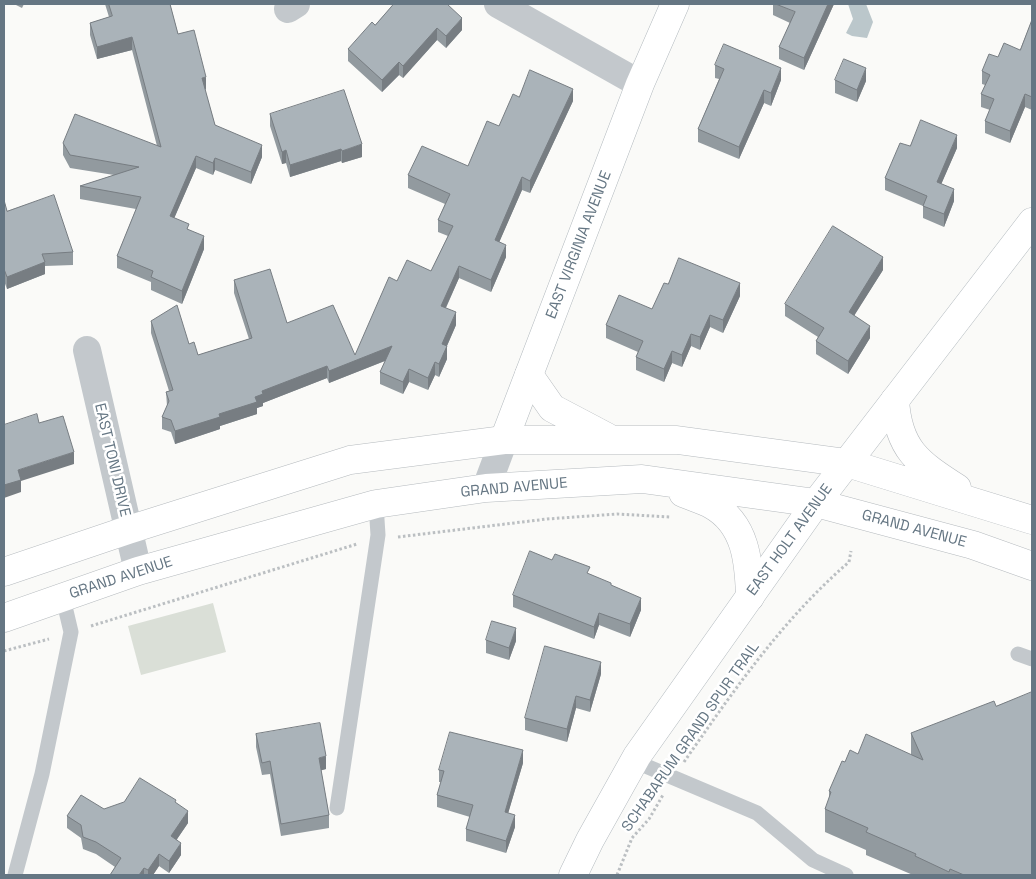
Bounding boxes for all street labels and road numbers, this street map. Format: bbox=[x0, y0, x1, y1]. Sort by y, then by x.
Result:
street label: EAST VIRGINIA AVENUE bbox=[542, 169, 616, 321]
street label: EAST TONI DRIVE bbox=[90, 401, 134, 519]
street label: GRAND AVENUE bbox=[460, 474, 568, 502]
street label: EAST HOLT AVENUE bbox=[743, 481, 837, 599]
street label: GRAND AVENUE bbox=[860, 506, 968, 552]
street label: GRAND AVENUE bbox=[67, 553, 175, 603]
street label: SCHABARUM GRAND SPUR TRAIL bbox=[618, 639, 764, 835]

